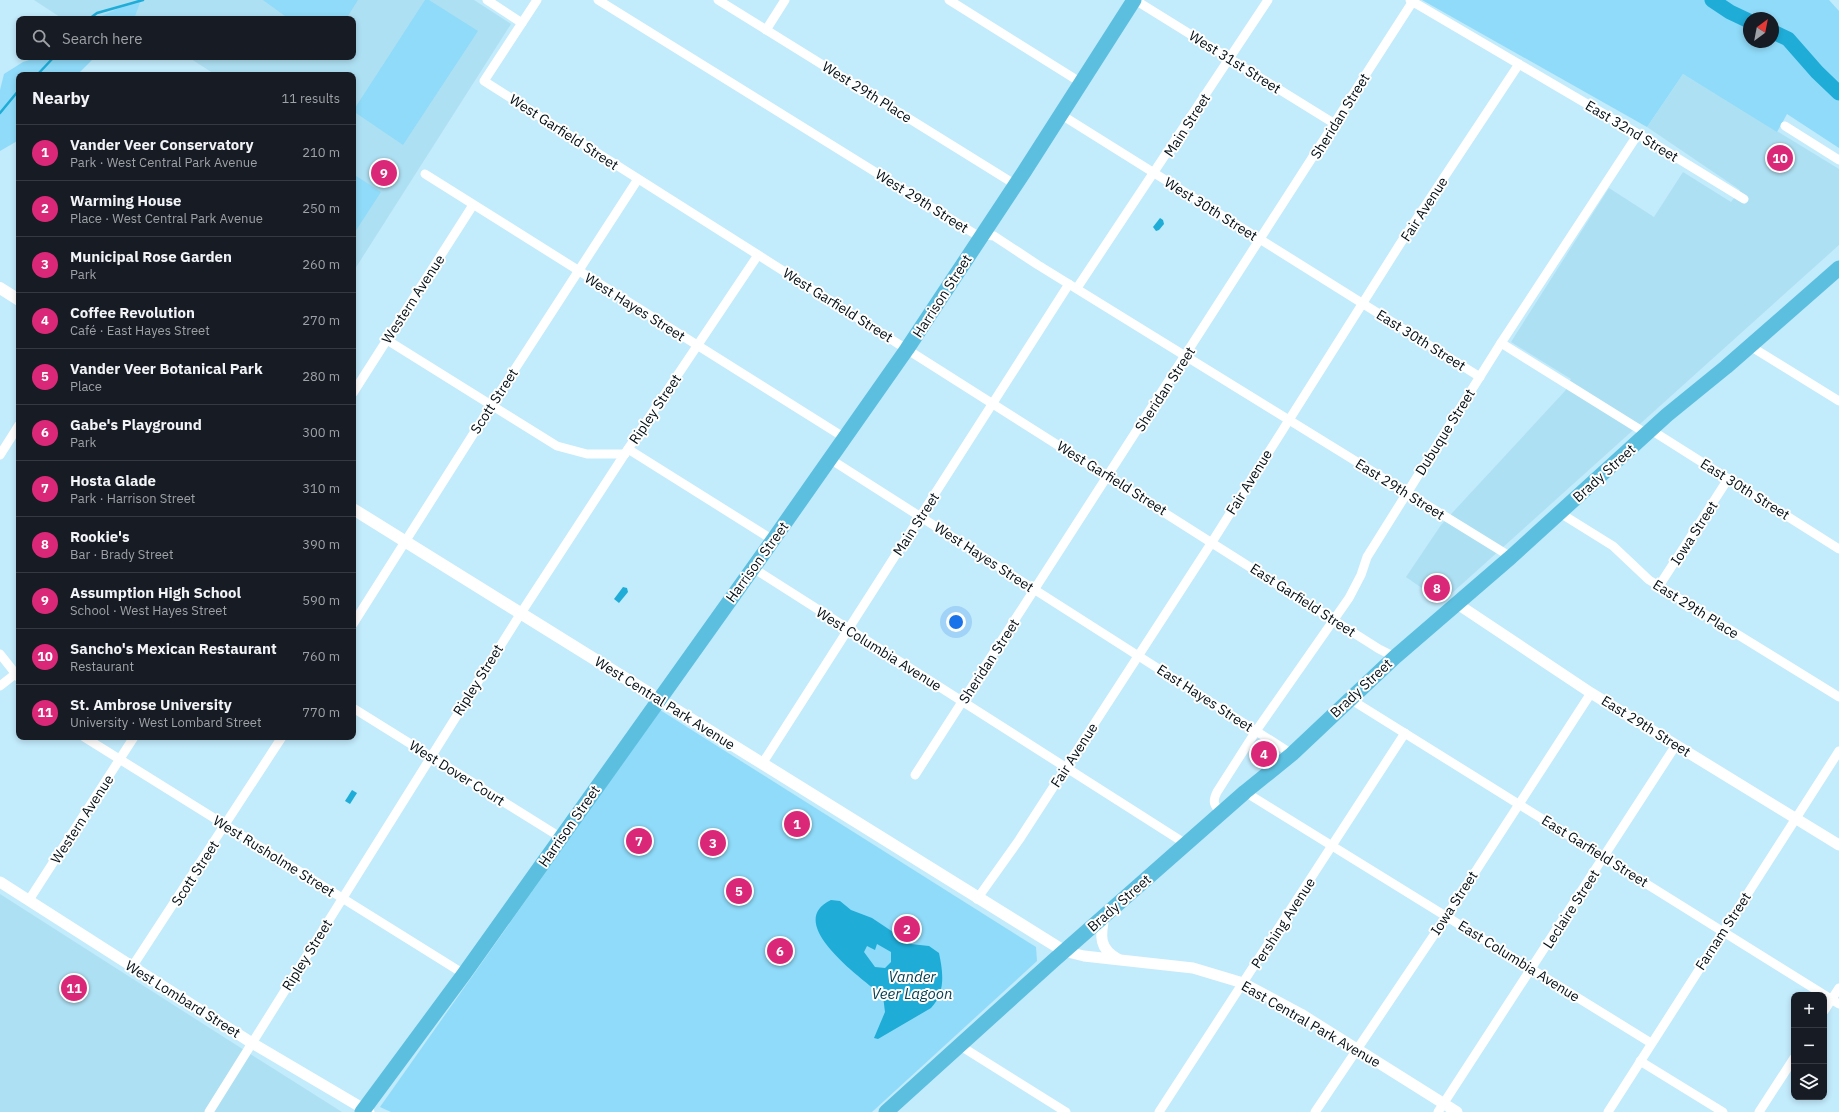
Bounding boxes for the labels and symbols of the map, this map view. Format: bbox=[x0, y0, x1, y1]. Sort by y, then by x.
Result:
north arrow bbox=[1743, 12, 1779, 48]
street label: West 31st Street bbox=[1186, 27, 1284, 98]
street label: West 29th Place bbox=[819, 57, 915, 127]
street label: Sheridan Street bbox=[1306, 70, 1374, 162]
street label: West Garfield Street bbox=[506, 90, 622, 174]
street label: Main Street bbox=[1160, 90, 1214, 160]
street label: East 32nd Street bbox=[1582, 96, 1682, 166]
pin: 10 bbox=[1767, 143, 1793, 173]
pin: 9 bbox=[371, 158, 397, 188]
street label: West 29th Street bbox=[872, 165, 972, 237]
street label: West 30th Street bbox=[1161, 173, 1261, 245]
street label: Fair Avenue bbox=[1396, 173, 1452, 245]
street label: Western Avenue bbox=[378, 251, 449, 347]
street label: Harrison Street bbox=[908, 251, 976, 341]
street label: West Garfield Street bbox=[780, 264, 896, 346]
street label: West Hayes Street bbox=[581, 269, 689, 345]
street label: East 30th Street bbox=[1373, 305, 1469, 375]
street label: Sheridan Street bbox=[1131, 343, 1199, 435]
street label: Scott Street bbox=[466, 365, 522, 437]
street label: Ripley Street bbox=[625, 370, 685, 447]
street label: Dubuque Street bbox=[1411, 385, 1479, 479]
street label: West Garfield Street bbox=[1054, 437, 1170, 519]
street label: Brady Street bbox=[1569, 440, 1639, 506]
street label: Fair Avenue bbox=[1222, 446, 1276, 518]
street label: East 29th Street bbox=[1352, 454, 1448, 524]
street label: East 30th Street bbox=[1697, 454, 1793, 524]
street label: Main Street bbox=[889, 489, 943, 559]
street label: Iowa Street bbox=[1667, 497, 1722, 569]
street label: Harrison Street bbox=[722, 518, 792, 606]
street label: West Hayes Street bbox=[931, 518, 1037, 596]
street label: East Garfield Street bbox=[1247, 559, 1359, 641]
pin: 8 bbox=[1424, 573, 1450, 603]
street label: East 29th Place bbox=[1650, 575, 1743, 643]
street label: West Columbia Avenue bbox=[813, 603, 945, 695]
your location bbox=[946, 612, 966, 632]
street label: Sheridan Street bbox=[955, 615, 1023, 707]
street label: Ripley Street bbox=[449, 641, 507, 719]
street label: West Central Park Avenue bbox=[591, 652, 739, 754]
street label: Brady Street bbox=[1326, 655, 1396, 721]
street label: East Hayes Street bbox=[1154, 660, 1257, 736]
street label: East 29th Street bbox=[1598, 691, 1694, 761]
street label: Fair Avenue bbox=[1046, 719, 1102, 791]
street label: West Dover Court bbox=[406, 736, 508, 810]
pin: 4 bbox=[1251, 739, 1277, 769]
street label: Western Avenue bbox=[47, 771, 118, 867]
street label: Harrison Street bbox=[534, 782, 604, 870]
pin: 1 bbox=[784, 809, 810, 839]
street label: West Rusholme Street bbox=[210, 811, 338, 901]
street label: East Garfield Street bbox=[1538, 811, 1652, 891]
pin: 7 bbox=[626, 826, 652, 856]
pin: 3 bbox=[700, 828, 726, 858]
street label: Scott Street bbox=[167, 837, 223, 909]
street label: Leclaire Street bbox=[1539, 866, 1603, 952]
street label: Iowa Street bbox=[1427, 867, 1482, 939]
street label: Brady Street bbox=[1083, 870, 1155, 936]
street label: Pershing Avenue bbox=[1247, 874, 1319, 972]
pin: 5 bbox=[726, 876, 752, 906]
street label: Farnam Street bbox=[1691, 889, 1755, 973]
pin: 2 bbox=[894, 914, 920, 944]
street label: Ripley Street bbox=[278, 916, 336, 994]
street label: East Columbia Avenue bbox=[1455, 916, 1583, 1006]
pin: 6 bbox=[767, 936, 793, 966]
street label: West Lombard Street bbox=[122, 956, 244, 1042]
water label: Vander Veer Lagoon bbox=[871, 967, 953, 1003]
pin: 11 bbox=[61, 973, 87, 1003]
street label: East Central Park Avenue bbox=[1238, 977, 1384, 1071]

